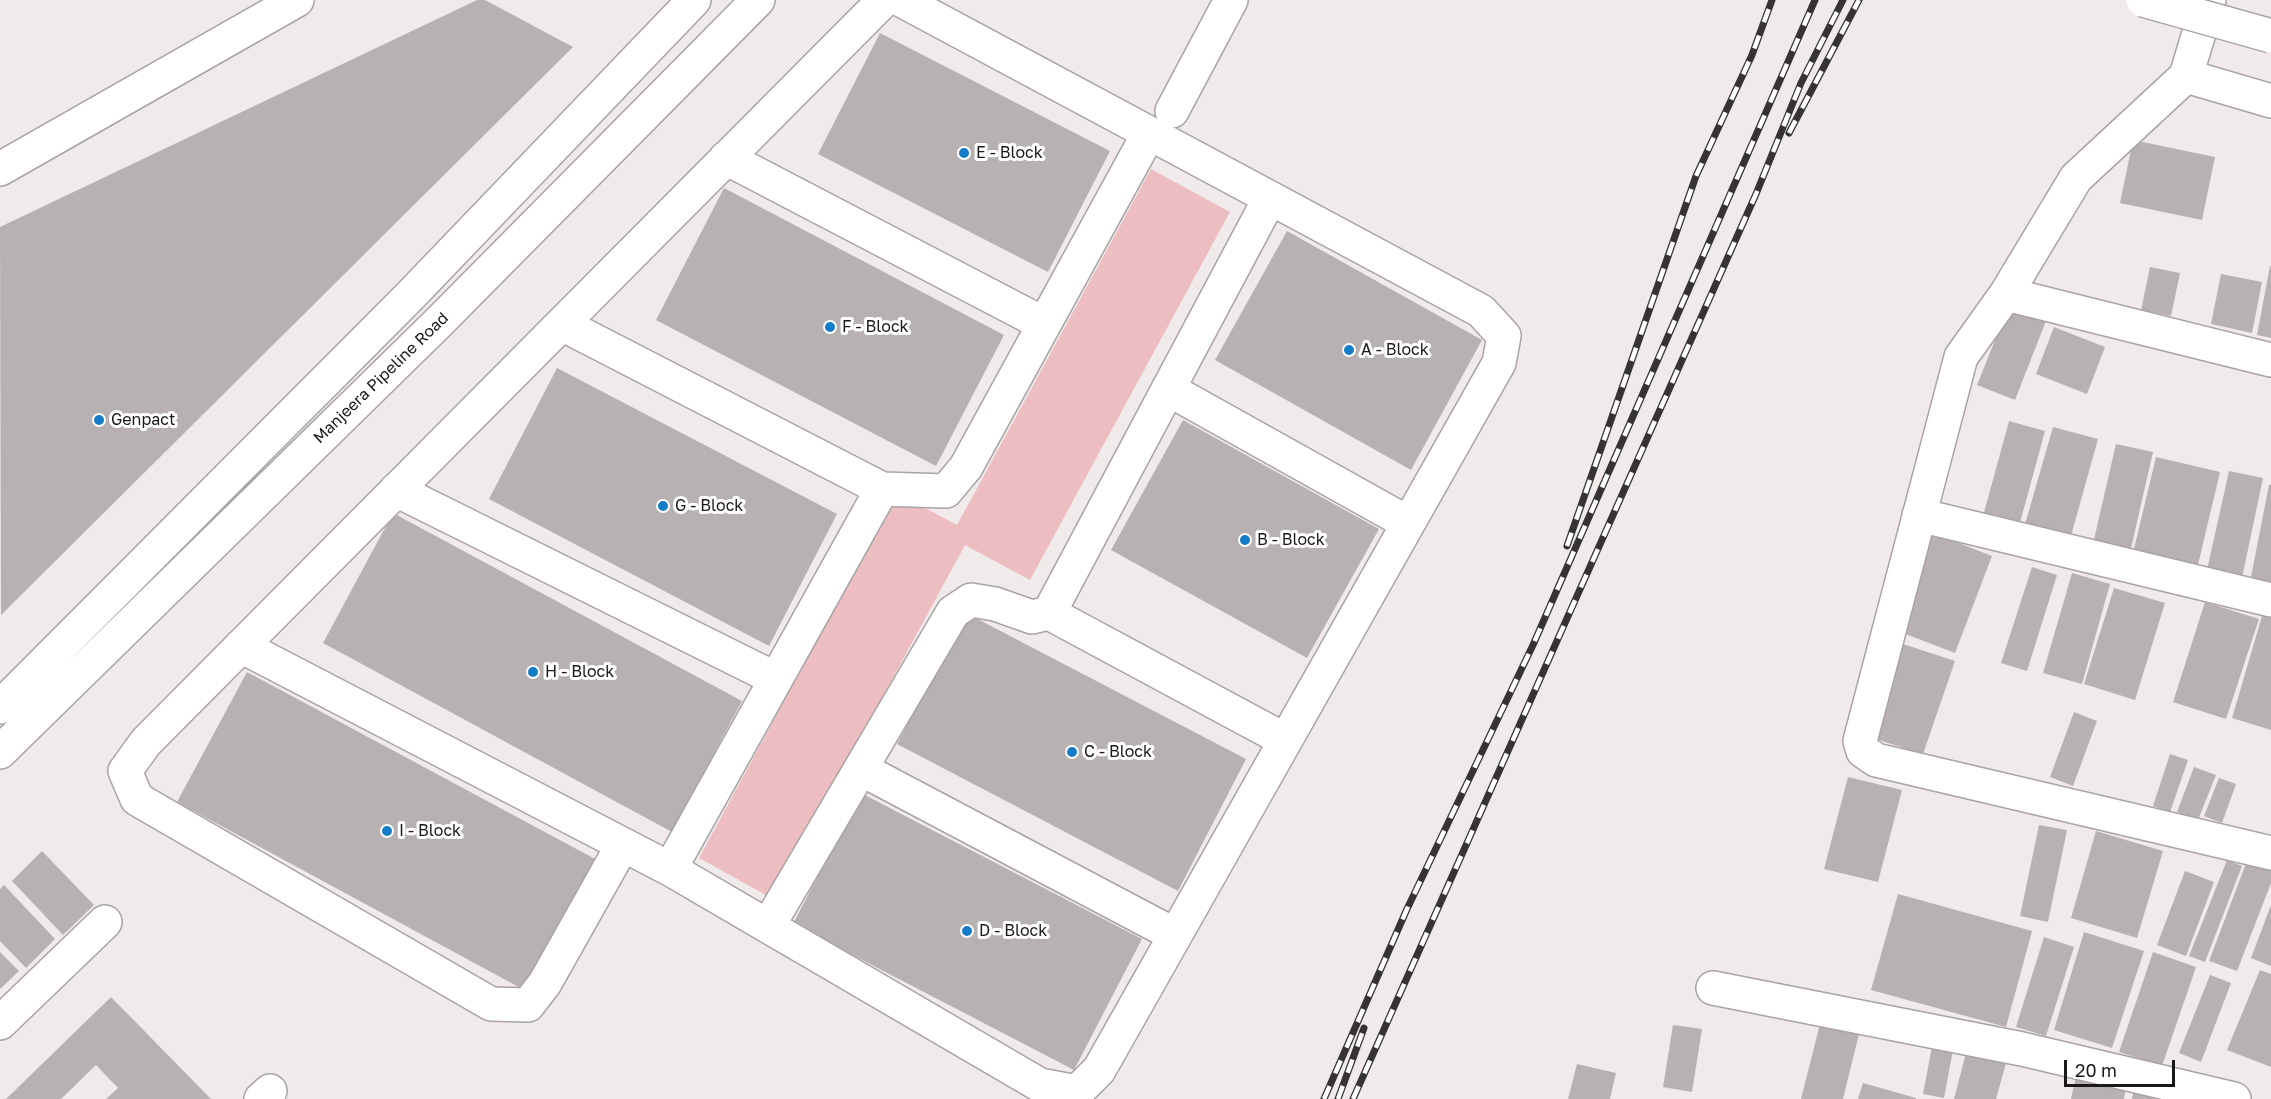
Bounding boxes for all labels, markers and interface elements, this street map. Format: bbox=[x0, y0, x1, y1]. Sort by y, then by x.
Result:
place label: E - Block bbox=[976, 143, 1043, 163]
marker: E - Block bbox=[957, 146, 971, 160]
street label: Manjeera Pipeline Road bbox=[310, 308, 452, 448]
place label: F - Block bbox=[842, 317, 909, 337]
marker: F - Block bbox=[823, 320, 837, 334]
place label: A - Block bbox=[1361, 340, 1429, 360]
marker: A - Block bbox=[1342, 343, 1356, 357]
place label: Genpact bbox=[111, 410, 175, 430]
marker: Genpact bbox=[92, 413, 106, 427]
place label: G - Block bbox=[675, 496, 743, 516]
marker: G - Block bbox=[656, 499, 670, 513]
place label: B - Block bbox=[1257, 530, 1325, 550]
marker: B - Block bbox=[1238, 533, 1252, 547]
place label: H - Block bbox=[545, 662, 614, 682]
marker: H - Block bbox=[526, 665, 540, 679]
place label: C - Block bbox=[1084, 742, 1152, 762]
marker: C - Block bbox=[1065, 745, 1079, 759]
place label: I - Block bbox=[399, 821, 461, 841]
marker: I - Block bbox=[380, 824, 394, 838]
place label: D - Block bbox=[979, 921, 1047, 941]
marker: D - Block bbox=[960, 924, 974, 938]
scale bar bbox=[2067, 1048, 2178, 1086]
text: 20 m bbox=[2075, 1059, 2117, 1081]

